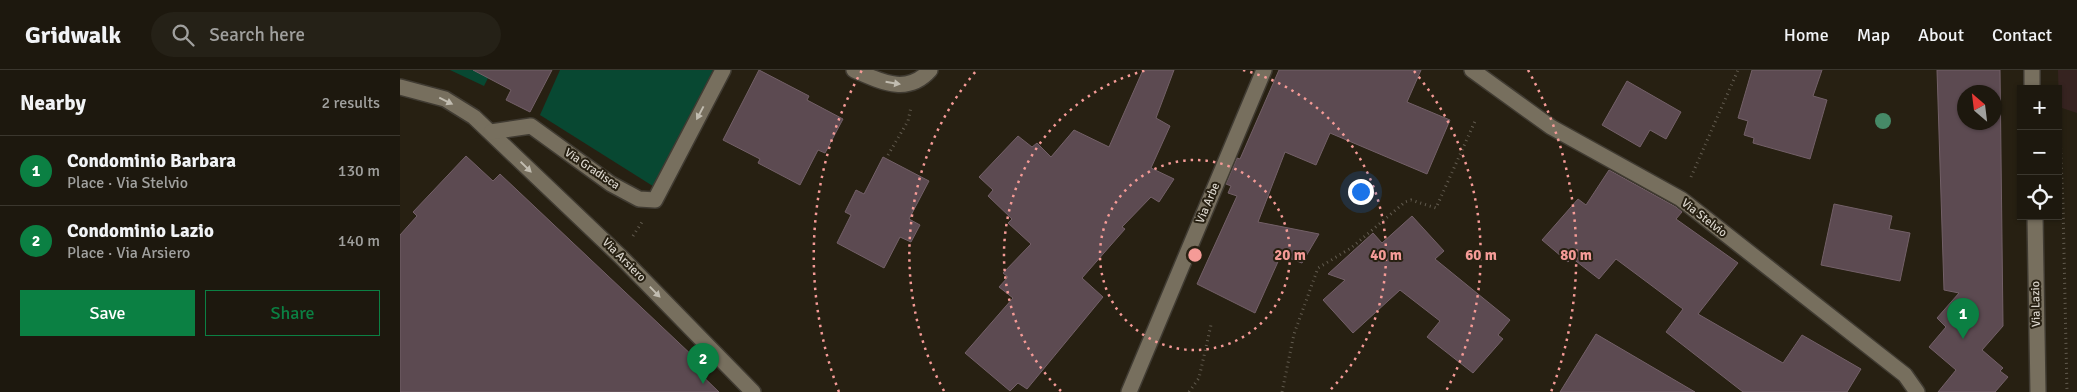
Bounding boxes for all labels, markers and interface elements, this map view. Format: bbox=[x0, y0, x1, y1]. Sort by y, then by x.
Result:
search box bbox=[151, 12, 501, 57]
text: Gridwalk bbox=[25, 20, 121, 50]
icon: search bbox=[169, 21, 197, 49]
text: Search here bbox=[209, 23, 305, 47]
text: Home bbox=[1784, 24, 1829, 46]
text: Map bbox=[1857, 24, 1890, 46]
text: About bbox=[1918, 24, 1964, 46]
text: Contact bbox=[1992, 24, 2052, 46]
one-way arrow bbox=[886, 80, 902, 88]
north arrow bbox=[1957, 85, 2002, 130]
map controls bbox=[2017, 85, 2062, 220]
button: + bbox=[2017, 85, 2062, 130]
text: Nearby bbox=[20, 90, 86, 116]
text: 2 results bbox=[321, 93, 380, 113]
one-way arrow bbox=[439, 97, 454, 105]
one-way arrow bbox=[696, 106, 704, 120]
button: − bbox=[2017, 130, 2062, 175]
street label: Via Gradisca bbox=[561, 145, 623, 193]
text: Condominio Barbara bbox=[67, 149, 236, 173]
one-way arrow bbox=[519, 160, 531, 172]
text: 1 bbox=[32, 161, 40, 181]
text: 130 m bbox=[338, 161, 380, 181]
text: Place · Via Stelvio bbox=[67, 173, 188, 193]
button: locate bbox=[2017, 175, 2062, 220]
your location bbox=[1348, 179, 1374, 205]
street label: Via Arbe bbox=[1193, 180, 1223, 226]
street label: Via Stelvio bbox=[1678, 196, 1730, 240]
text: Condominio Lazio bbox=[67, 219, 214, 243]
text: 2 bbox=[32, 231, 40, 251]
text: 140 m bbox=[338, 231, 380, 251]
street label: Via Arsiero bbox=[599, 235, 649, 285]
text: Place · Via Arsiero bbox=[67, 243, 190, 263]
centre of rings bbox=[1186, 246, 1204, 264]
text: 20 m bbox=[1274, 246, 1306, 264]
text: 40 m bbox=[1370, 246, 1402, 264]
text: 60 m bbox=[1465, 246, 1497, 264]
text: 80 m bbox=[1560, 246, 1592, 264]
street label: Via Lazio bbox=[2028, 281, 2044, 327]
one-way arrow bbox=[649, 285, 661, 297]
button: Save bbox=[20, 290, 195, 336]
button: Share bbox=[205, 290, 380, 336]
pin: 1 bbox=[1947, 298, 1979, 339]
pin: 2 bbox=[687, 343, 719, 384]

